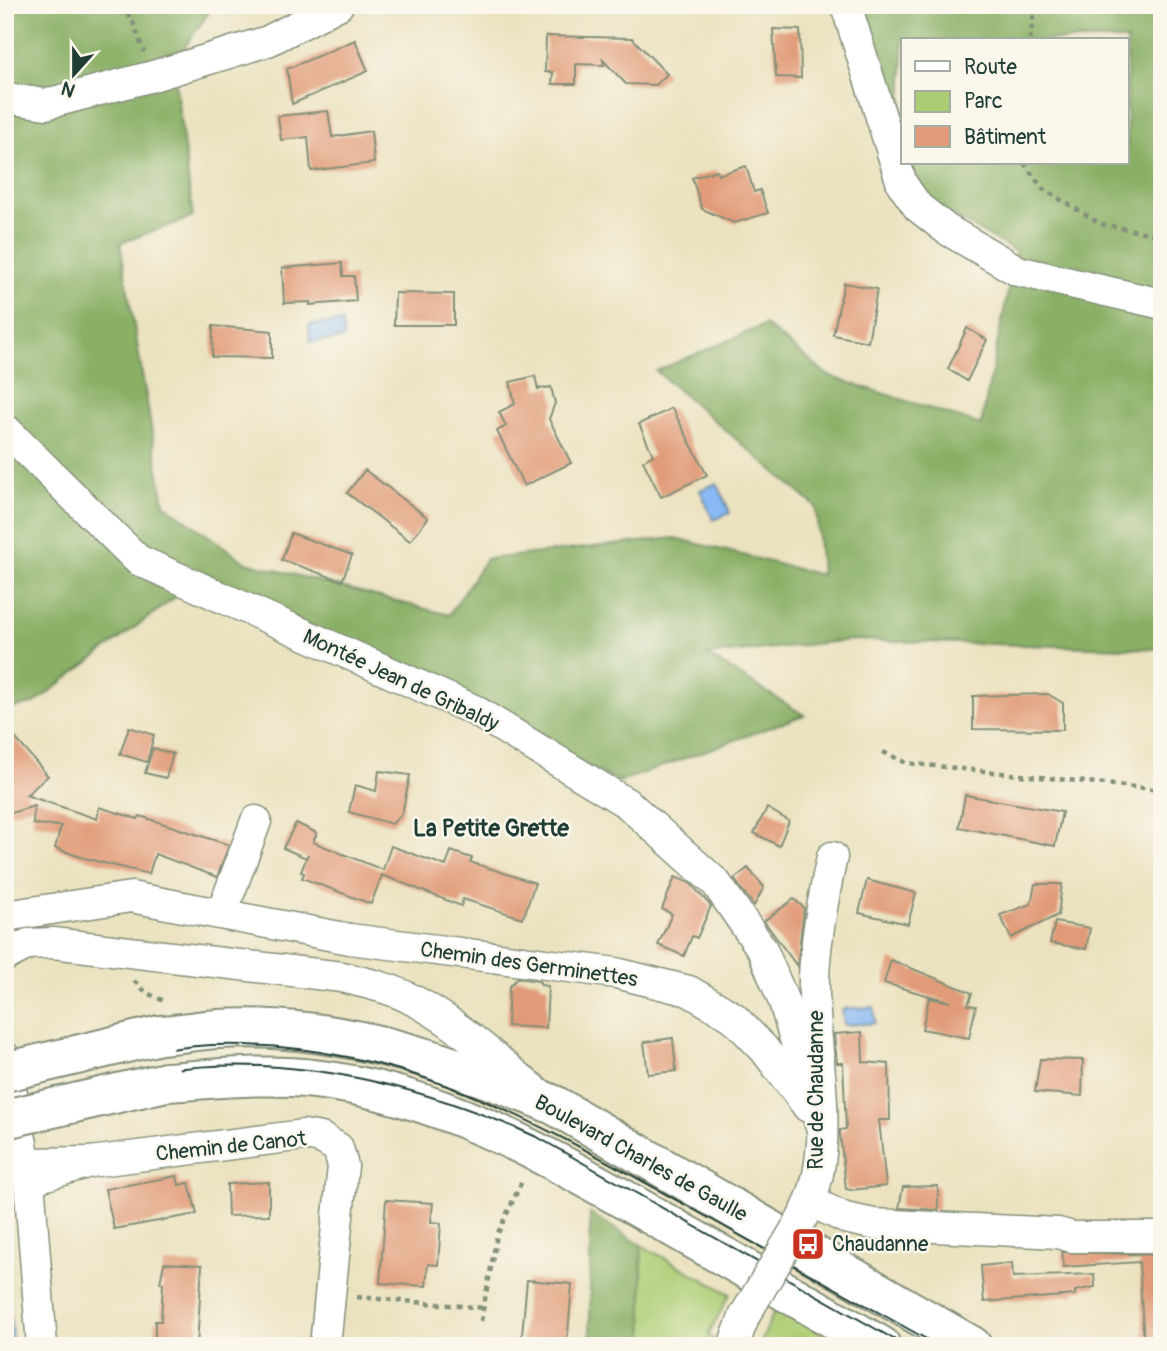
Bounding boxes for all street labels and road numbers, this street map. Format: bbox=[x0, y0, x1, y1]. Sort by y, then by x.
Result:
street label: Montée Jean de Gribaldy bbox=[298, 623, 503, 738]
street label: Chemin des Germinettes bbox=[419, 936, 640, 993]
street label: Rue de Chaudanne bbox=[803, 1010, 830, 1170]
street label: Boulevard Charles de Gaulle bbox=[530, 1089, 752, 1229]
street label: Chemin de Canot bbox=[154, 1125, 308, 1168]

